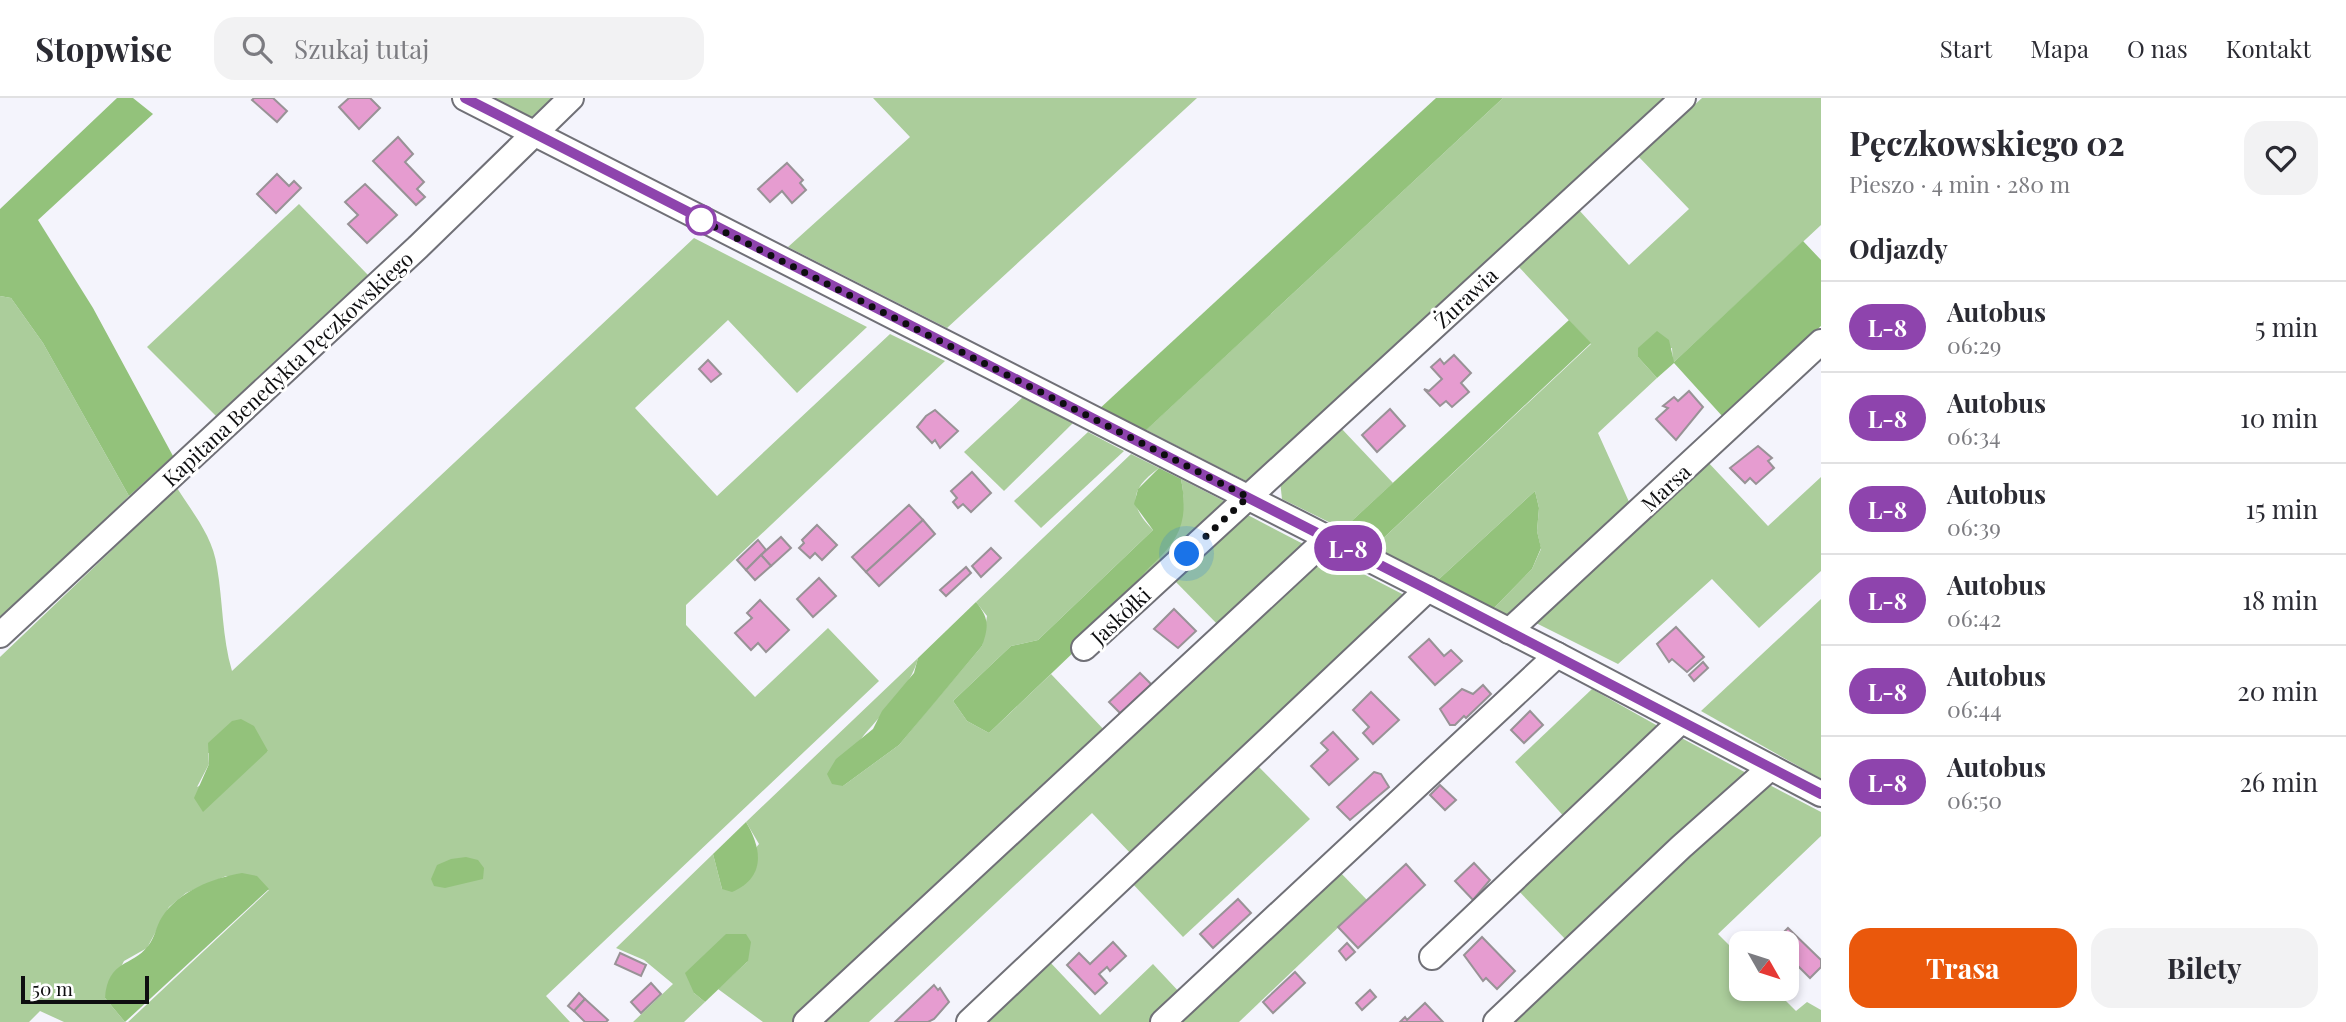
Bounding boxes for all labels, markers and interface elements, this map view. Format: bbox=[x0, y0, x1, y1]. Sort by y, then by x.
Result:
search box bbox=[214, 17, 704, 80]
text: Stopwise bbox=[35, 26, 172, 70]
icon: search bbox=[238, 29, 276, 67]
text: Szukaj tutaj bbox=[294, 31, 429, 66]
text: Start bbox=[1940, 32, 1992, 64]
text: Mapa bbox=[2030, 32, 2089, 64]
text: O nas bbox=[2127, 32, 2188, 64]
text: Kontakt bbox=[2226, 32, 2311, 64]
text: Pęczkowskiego 02 bbox=[1849, 120, 2125, 164]
button: heart bbox=[2244, 121, 2318, 195]
text: Pieszo · 4 min · 280 m bbox=[1849, 168, 2070, 199]
unlabelled marker bbox=[686, 205, 716, 235]
text: Odjazdy bbox=[1849, 231, 1948, 266]
street label: Kapitana Benedykta Pęczkowskiego bbox=[156, 244, 418, 492]
street label: Żurawia bbox=[1427, 260, 1503, 334]
text: Autobus bbox=[1947, 294, 2046, 329]
text: 5 min bbox=[2255, 309, 2318, 344]
text: L-8 bbox=[1868, 311, 1907, 343]
text: 06:29 bbox=[1947, 329, 2002, 360]
text: Autobus bbox=[1947, 385, 2046, 420]
text: 10 min bbox=[2240, 400, 2318, 435]
text: L-8 bbox=[1868, 402, 1907, 434]
text: 06:34 bbox=[1947, 420, 2001, 451]
street label: Marsa bbox=[1634, 457, 1696, 517]
text: Autobus bbox=[1947, 476, 2046, 511]
text: 15 min bbox=[2246, 491, 2318, 526]
text: L-8 bbox=[1868, 493, 1907, 525]
text: 06:39 bbox=[1947, 511, 2001, 542]
line badge: L-8 bbox=[1308, 525, 1388, 571]
text: L-8 bbox=[1328, 532, 1368, 564]
your location bbox=[1169, 536, 1204, 571]
text: Autobus bbox=[1947, 567, 2046, 602]
street label: Jaskółki bbox=[1083, 580, 1156, 651]
text: 18 min bbox=[2242, 582, 2318, 617]
text: L-8 bbox=[1868, 584, 1907, 616]
text: 06:42 bbox=[1947, 602, 2001, 633]
text: Autobus bbox=[1947, 658, 2046, 693]
text: 20 min bbox=[2237, 673, 2318, 708]
text: L-8 bbox=[1868, 675, 1907, 707]
text: 06:44 bbox=[1947, 693, 2002, 724]
text: Autobus bbox=[1947, 749, 2046, 784]
text: 26 min bbox=[2239, 764, 2318, 799]
text: L-8 bbox=[1868, 766, 1907, 798]
text: 06:50 bbox=[1947, 784, 2002, 815]
button: Trasa bbox=[1849, 928, 2077, 1008]
button: Bilety bbox=[2091, 928, 2318, 1008]
north arrow bbox=[1729, 931, 1799, 1001]
map controls bbox=[1729, 931, 1799, 1001]
scale bar bbox=[21, 973, 149, 1005]
text: 50 m bbox=[32, 975, 73, 1001]

